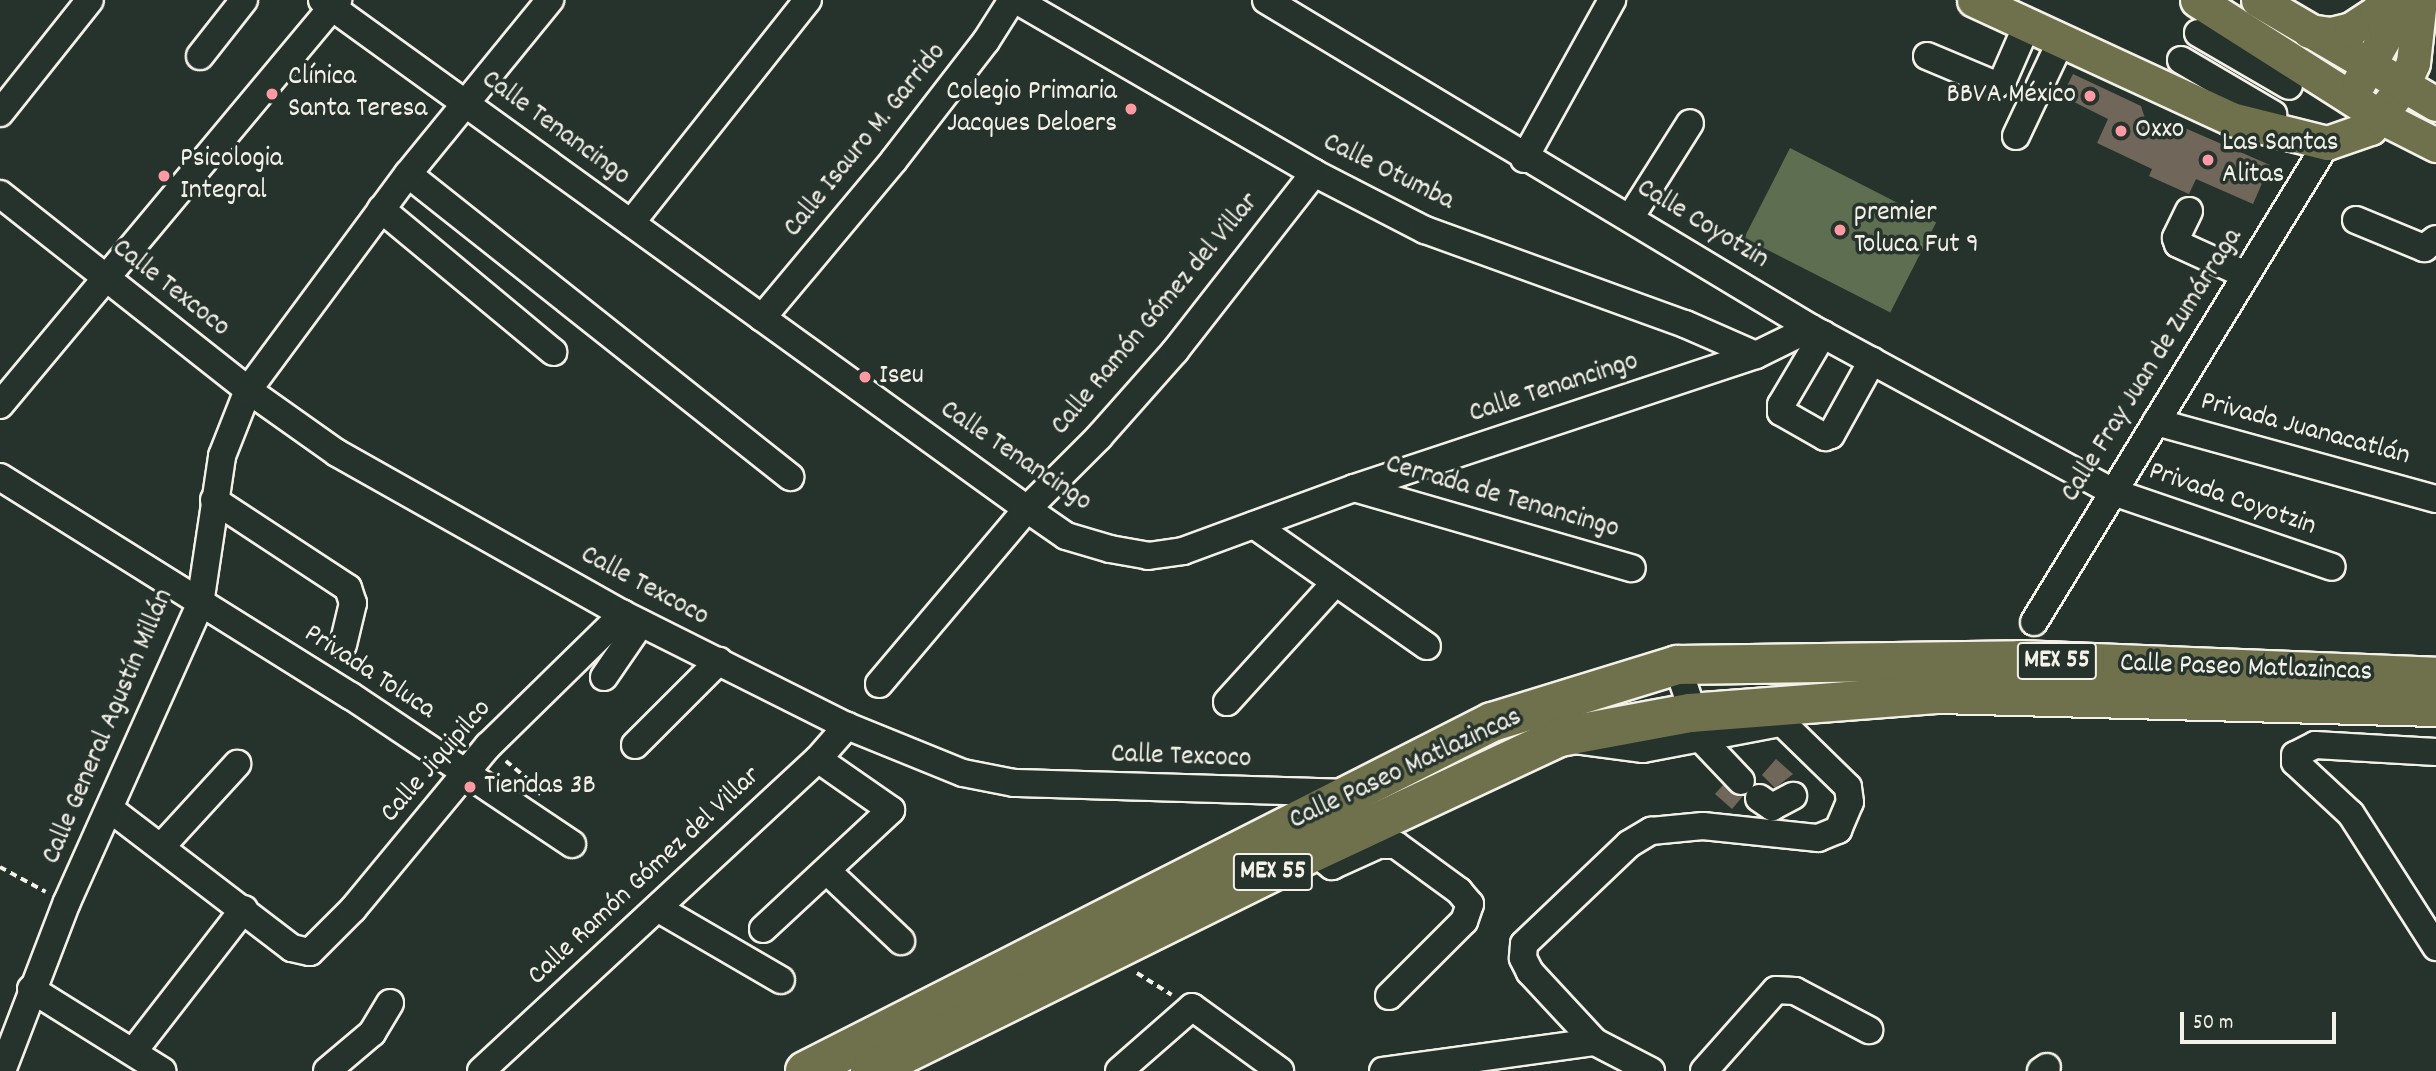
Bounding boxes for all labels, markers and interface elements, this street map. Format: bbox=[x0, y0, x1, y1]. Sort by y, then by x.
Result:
street label: Calle Isauro M. Garrido bbox=[777, 37, 955, 245]
place label: Clínica Santa Teresa bbox=[288, 61, 427, 127]
street label: Calle Tenancingo bbox=[474, 64, 636, 194]
place label: Colegio Primaria Jacques Deloers bbox=[946, 76, 1117, 142]
place label: BBVA México bbox=[1947, 79, 2076, 113]
marker: Clínica Santa Teresa bbox=[262, 84, 282, 104]
marker: BBVA México bbox=[2082, 88, 2098, 104]
marker: Colegio Primaria Jacques Deloers bbox=[1123, 101, 1139, 117]
place label: Oxxo bbox=[2135, 114, 2184, 148]
marker: Oxxo bbox=[2113, 123, 2129, 139]
street label: Calle Otumba bbox=[1317, 127, 1459, 219]
place label: Las Santas Alitas bbox=[2222, 127, 2338, 193]
place label: Psicologia Integral bbox=[180, 143, 283, 209]
marker: Las Santas Alitas bbox=[2200, 152, 2216, 168]
marker: Psicologia Integral bbox=[154, 166, 174, 186]
street label: Calle Coyotzin bbox=[1630, 172, 1774, 278]
street label: Calle Ramón Gómez del Villar bbox=[1045, 187, 1267, 443]
place label: premier Toluca Fut 9 bbox=[1854, 197, 1979, 263]
marker: premier Toluca Fut 9 bbox=[1832, 222, 1848, 238]
street label: Calle Fray Juan de Zumárraga bbox=[2055, 223, 2251, 509]
street label: Calle Texcoco bbox=[104, 233, 236, 345]
street label: Calle Tenancingo bbox=[1465, 346, 1643, 432]
place label: Iseu bbox=[879, 360, 924, 394]
marker: Iseu bbox=[857, 369, 873, 385]
street label: Privada Juanacatlán bbox=[2197, 386, 2413, 474]
street label: Calle Tenancingo bbox=[933, 394, 1097, 520]
street label: Cerrada de Tenancingo bbox=[1381, 449, 1623, 547]
street label: Privada Coyotzin bbox=[2144, 456, 2320, 544]
street label: Calle Texcoco bbox=[574, 539, 714, 635]
street label: Calle General Agustín Millán bbox=[36, 585, 182, 869]
street label: Privada Toluca bbox=[297, 618, 441, 728]
road number: MEX 55 bbox=[2017, 638, 2097, 684]
street label: Calle Paseo Matlazincas bbox=[2119, 648, 2373, 690]
street label: Calle Jiquipilco bbox=[374, 693, 500, 831]
street label: Calle Paseo Matlazincas bbox=[1285, 701, 1527, 839]
street label: Calle Texcoco bbox=[1110, 739, 1252, 777]
street label: Calle Ramón Gómez del Villar bbox=[522, 760, 768, 994]
place label: Tiendas 3B bbox=[484, 770, 596, 804]
marker: Tiendas 3B bbox=[462, 779, 478, 795]
road number: MEX 55 bbox=[1233, 850, 1313, 894]
scale bar bbox=[2184, 998, 2340, 1042]
text: 50 m bbox=[2193, 1009, 2233, 1039]

